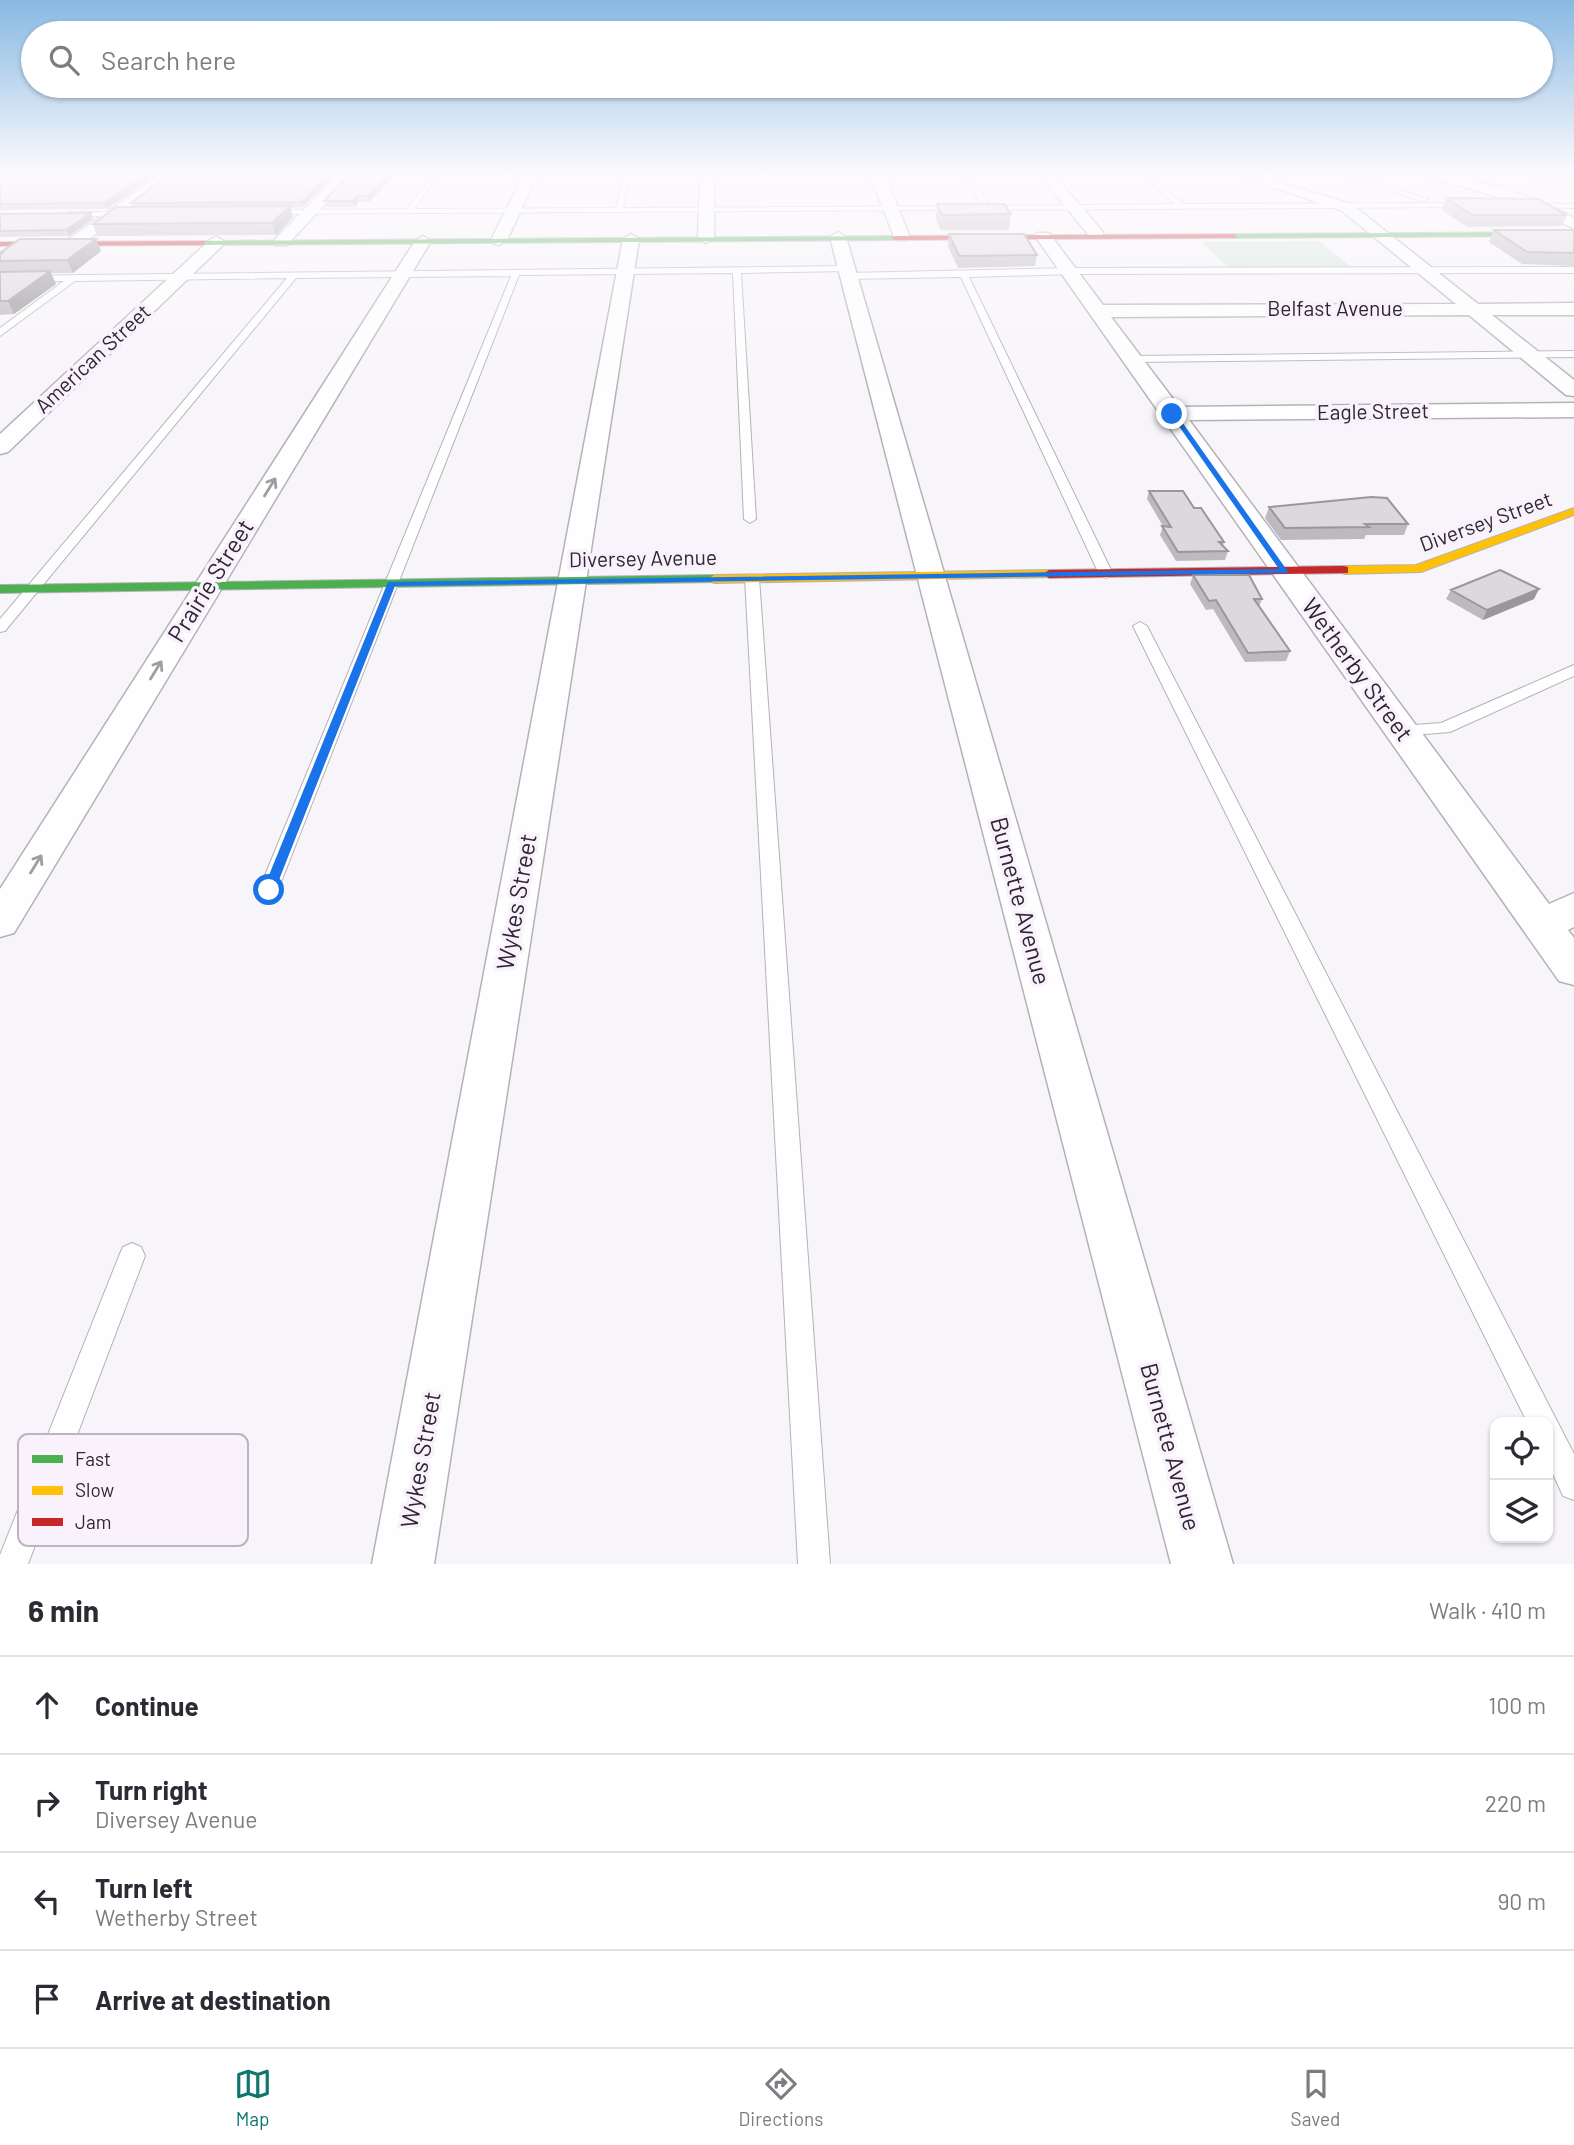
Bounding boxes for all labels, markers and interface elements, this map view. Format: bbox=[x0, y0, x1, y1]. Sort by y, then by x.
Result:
search box bbox=[21, 21, 1553, 98]
icon: search bbox=[45, 41, 83, 79]
text: Search here bbox=[101, 44, 236, 75]
street label: Belfast Avenue bbox=[1267, 295, 1403, 320]
street label: American Street bbox=[29, 298, 155, 418]
street label: Eagle Street bbox=[1317, 397, 1429, 424]
route end bbox=[1156, 398, 1187, 429]
one-way arrow bbox=[263, 477, 277, 497]
street label: Diversey Street bbox=[1416, 485, 1555, 556]
street label: Prairie Street bbox=[161, 513, 259, 647]
street label: Diversey Avenue bbox=[569, 544, 717, 571]
street label: Wetherby Street bbox=[1297, 592, 1420, 746]
one-way arrow bbox=[149, 661, 163, 681]
street label: Burnette Avenue bbox=[985, 813, 1058, 988]
street label: Wykes Street bbox=[489, 831, 542, 972]
one-way arrow bbox=[29, 854, 43, 874]
route start bbox=[253, 874, 284, 905]
street label: Burnette Avenue bbox=[1135, 1359, 1208, 1534]
street label: Wykes Street bbox=[393, 1389, 446, 1530]
map controls bbox=[1490, 1417, 1553, 1543]
button: locate bbox=[1490, 1417, 1553, 1480]
legend bbox=[18, 1434, 248, 1546]
text: Fast bbox=[75, 1447, 111, 1470]
text: Slow bbox=[75, 1478, 114, 1501]
button: layers bbox=[1490, 1480, 1553, 1543]
text: Jam bbox=[75, 1510, 111, 1533]
text: 6 min bbox=[28, 1592, 99, 1628]
text: Walk · 410 m bbox=[1429, 1596, 1546, 1624]
icon: ahead bbox=[28, 1686, 66, 1724]
text: Continue bbox=[95, 1690, 199, 1721]
text: 100 m bbox=[1488, 1691, 1546, 1719]
text: Turn right bbox=[95, 1774, 208, 1805]
icon: right bbox=[28, 1784, 66, 1822]
text: 220 m bbox=[1485, 1789, 1546, 1817]
text: Diversey Avenue bbox=[95, 1805, 258, 1833]
text: Turn left bbox=[95, 1872, 193, 1903]
icon: left bbox=[28, 1882, 66, 1920]
text: 90 m bbox=[1497, 1887, 1546, 1915]
text: Wetherby Street bbox=[95, 1903, 258, 1931]
icon: arrive bbox=[28, 1980, 66, 2018]
text: Arrive at destination bbox=[95, 1984, 331, 2015]
tab: Map bbox=[234, 2065, 272, 2130]
tab: Directions bbox=[739, 2065, 824, 2130]
tab: Saved bbox=[1291, 2065, 1340, 2130]

